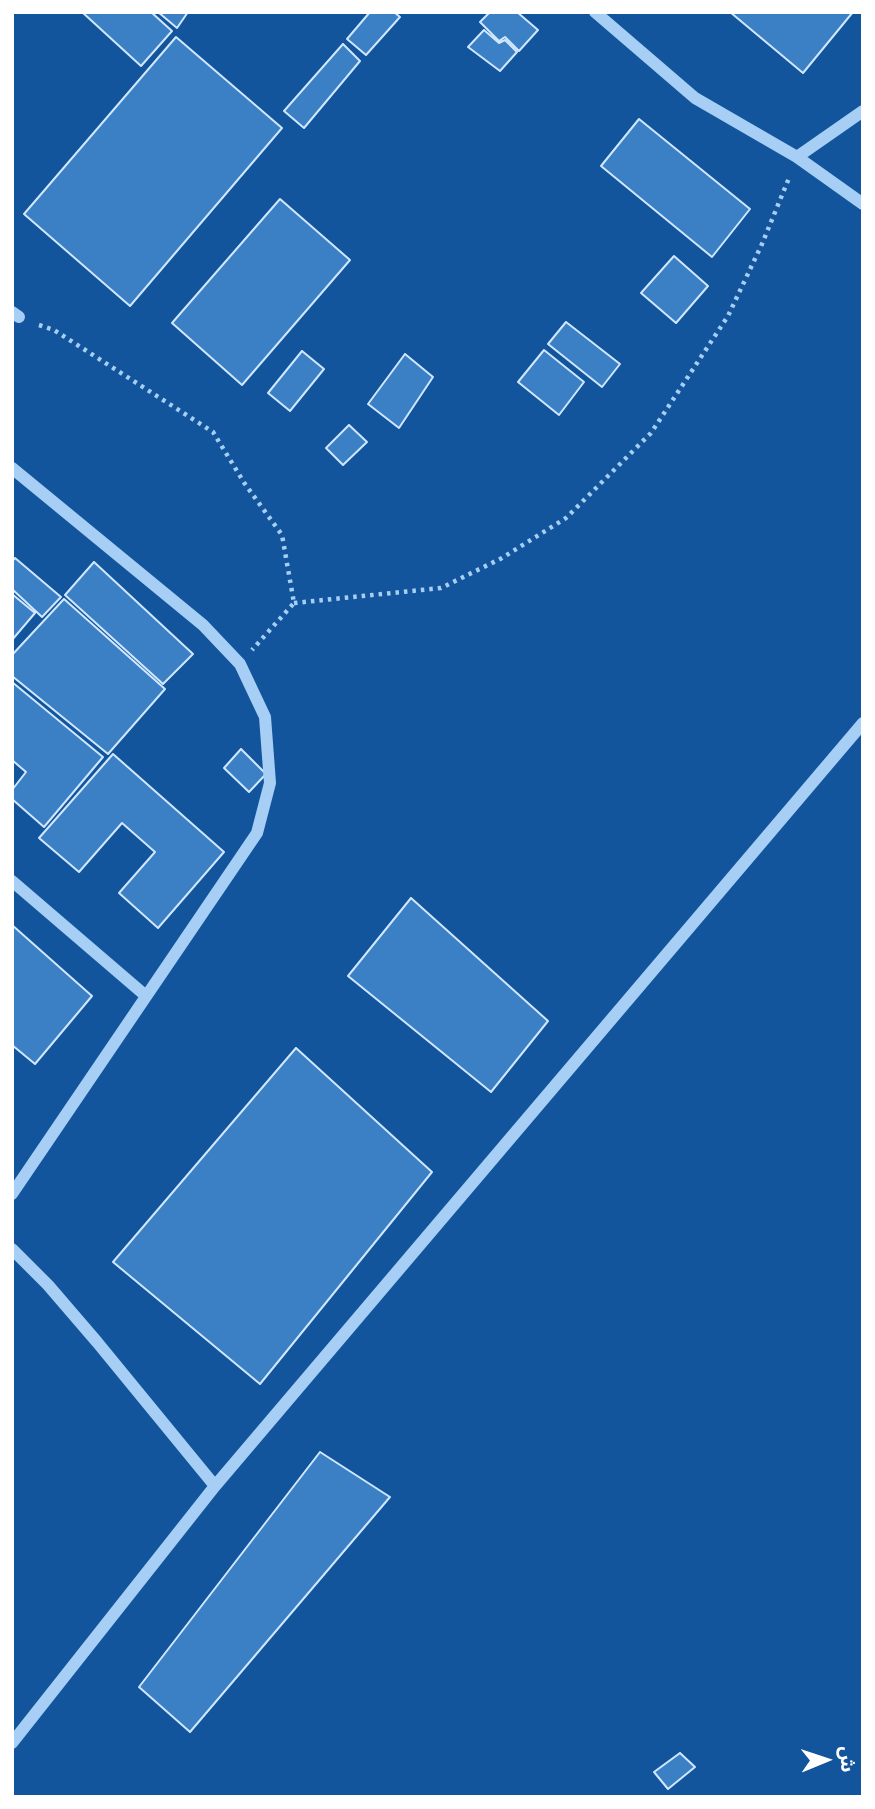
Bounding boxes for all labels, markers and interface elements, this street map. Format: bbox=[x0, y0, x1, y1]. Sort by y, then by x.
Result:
north arrow bbox=[791, 1725, 861, 1795]
text: ش bbox=[836, 1746, 858, 1773]

